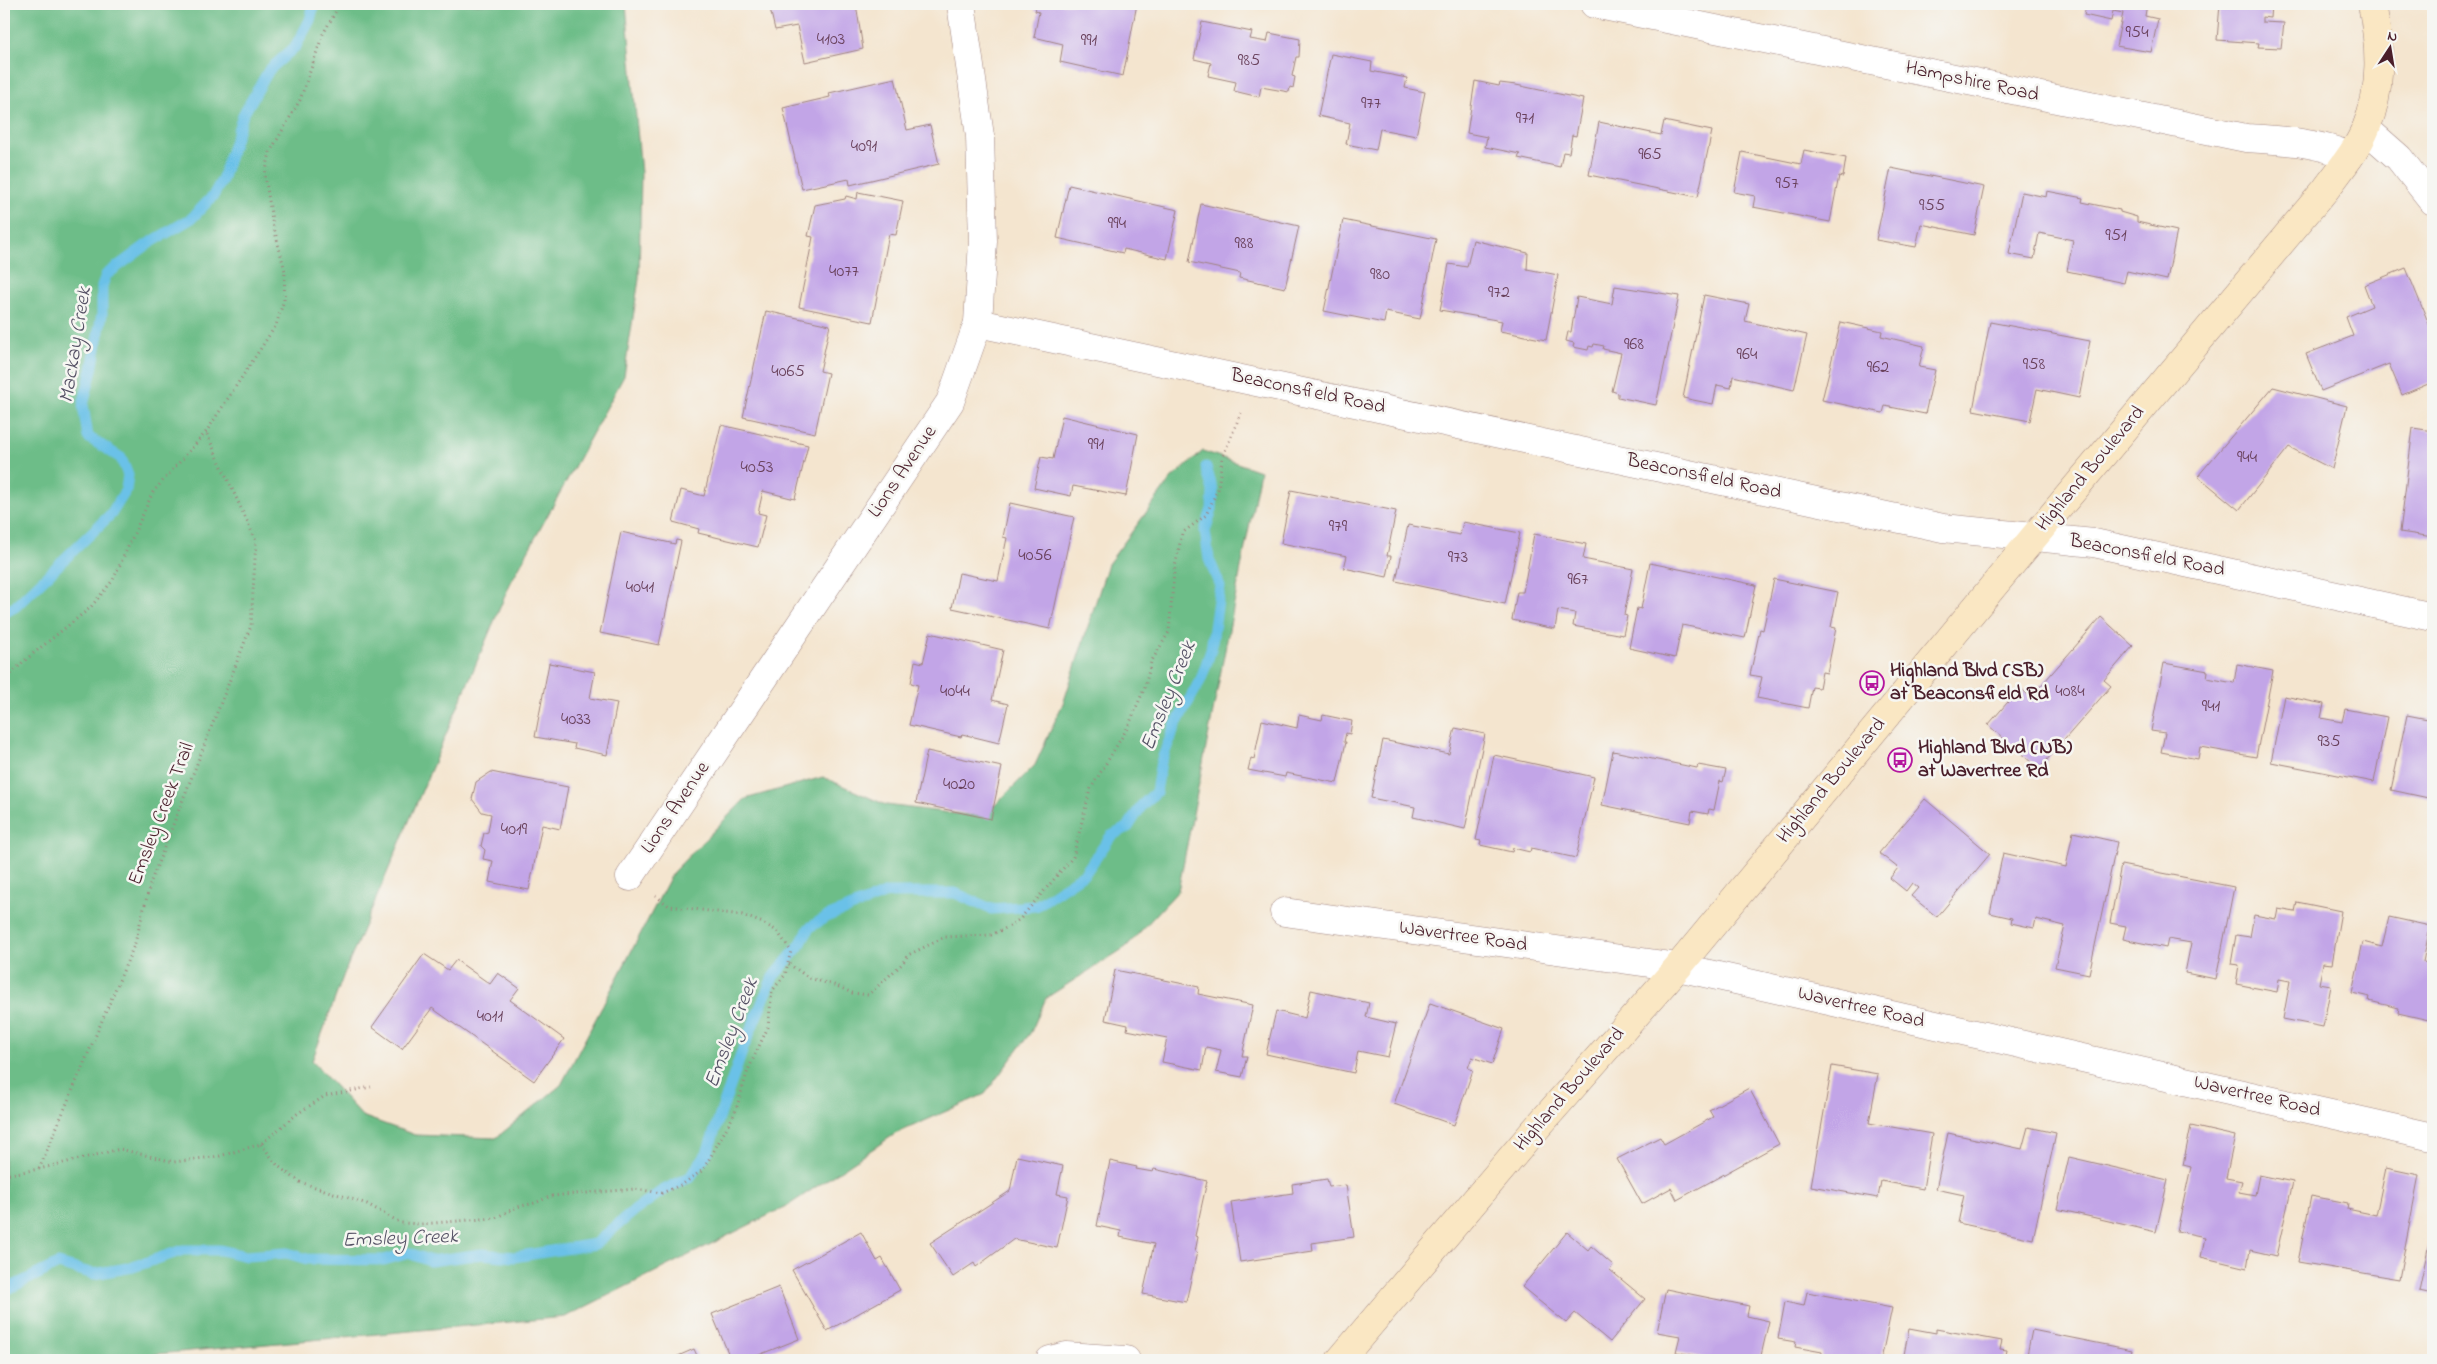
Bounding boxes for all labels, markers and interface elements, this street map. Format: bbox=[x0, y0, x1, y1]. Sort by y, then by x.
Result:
house number: 954 bbox=[2125, 20, 2149, 46]
north arrow bbox=[2364, 22, 2414, 72]
text: N bbox=[2386, 25, 2399, 48]
house number: 4103 bbox=[817, 27, 845, 53]
house number: 991 bbox=[1081, 28, 1098, 54]
house number: 985 bbox=[1238, 48, 1260, 74]
street label: Hampshire Road bbox=[1903, 54, 2041, 110]
house number: 977 bbox=[1361, 91, 1382, 117]
house number: 971 bbox=[1516, 106, 1535, 132]
house number: 4091 bbox=[851, 134, 877, 160]
house number: 965 bbox=[1638, 142, 1662, 168]
house number: 957 bbox=[1775, 171, 1799, 197]
house number: 955 bbox=[1919, 193, 1945, 219]
house number: 994 bbox=[1108, 211, 1127, 237]
house number: 951 bbox=[2105, 223, 2127, 249]
house number: 988 bbox=[1235, 231, 1254, 257]
house number: 4077 bbox=[829, 259, 860, 285]
house number: 980 bbox=[1370, 262, 1390, 288]
house number: 972 bbox=[1488, 280, 1510, 306]
water label: Mackay Creek bbox=[52, 284, 100, 405]
house number: 968 bbox=[1624, 332, 1644, 358]
house number: 964 bbox=[1737, 342, 1758, 368]
house number: 958 bbox=[2023, 352, 2045, 378]
house number: 962 bbox=[1867, 355, 1889, 381]
house number: 4065 bbox=[771, 359, 805, 385]
street label: Beaconsfield Road bbox=[1227, 361, 1388, 423]
street label: Highland Boulevard bbox=[2030, 400, 2153, 539]
street label: Lions Avenue bbox=[861, 420, 945, 524]
house number: 991 bbox=[1088, 432, 1105, 458]
house number: 944 bbox=[2237, 445, 2258, 471]
street label: Beaconsfield Road bbox=[1623, 446, 1784, 508]
house number: 4053 bbox=[741, 455, 773, 481]
house number: 979 bbox=[1329, 514, 1348, 540]
street label: Beaconsfield Road bbox=[2066, 527, 2227, 585]
house number: 4056 bbox=[1018, 543, 1052, 569]
house number: 973 bbox=[1448, 545, 1468, 571]
house number: 967 bbox=[1568, 567, 1589, 593]
house number: 4041 bbox=[626, 575, 654, 601]
water label: Emsley Creek bbox=[1133, 636, 1205, 755]
place label: Highland Blvd (SB) at Beaconsfield Rd bbox=[1890, 657, 2050, 709]
bus stop icon: Highland Blvd (SB) at Beaconsfield Rd bbox=[1859, 670, 1885, 696]
house number: 4044 bbox=[940, 679, 971, 705]
house number: 4084 bbox=[2055, 679, 2085, 705]
house number: 941 bbox=[2202, 694, 2221, 720]
house number: 4033 bbox=[561, 707, 591, 733]
street label: Highland Boulevard bbox=[1771, 712, 1894, 851]
house number: 935 bbox=[2317, 729, 2341, 755]
place label: Highland Blvd (NB) at Wavertree Rd bbox=[1918, 734, 2072, 786]
street label: Emsley Creek Trail bbox=[121, 739, 203, 889]
bus stop icon: Highland Blvd (NB) at Wavertree Rd bbox=[1887, 747, 1913, 773]
street label: Lions Avenue bbox=[634, 756, 718, 860]
house number: 4020 bbox=[943, 772, 975, 798]
house number: 4019 bbox=[501, 817, 528, 843]
street label: Wavertree Road bbox=[1397, 914, 1529, 960]
water label: Emsley Creek bbox=[697, 973, 767, 1092]
street label: Wavertree Road bbox=[1795, 979, 1927, 1037]
house number: 4011 bbox=[477, 1004, 504, 1030]
street label: Highland Boulevard bbox=[1508, 1021, 1633, 1159]
street label: Wavertree Road bbox=[2191, 1068, 2323, 1126]
water label: Emsley Creek bbox=[342, 1222, 459, 1256]

